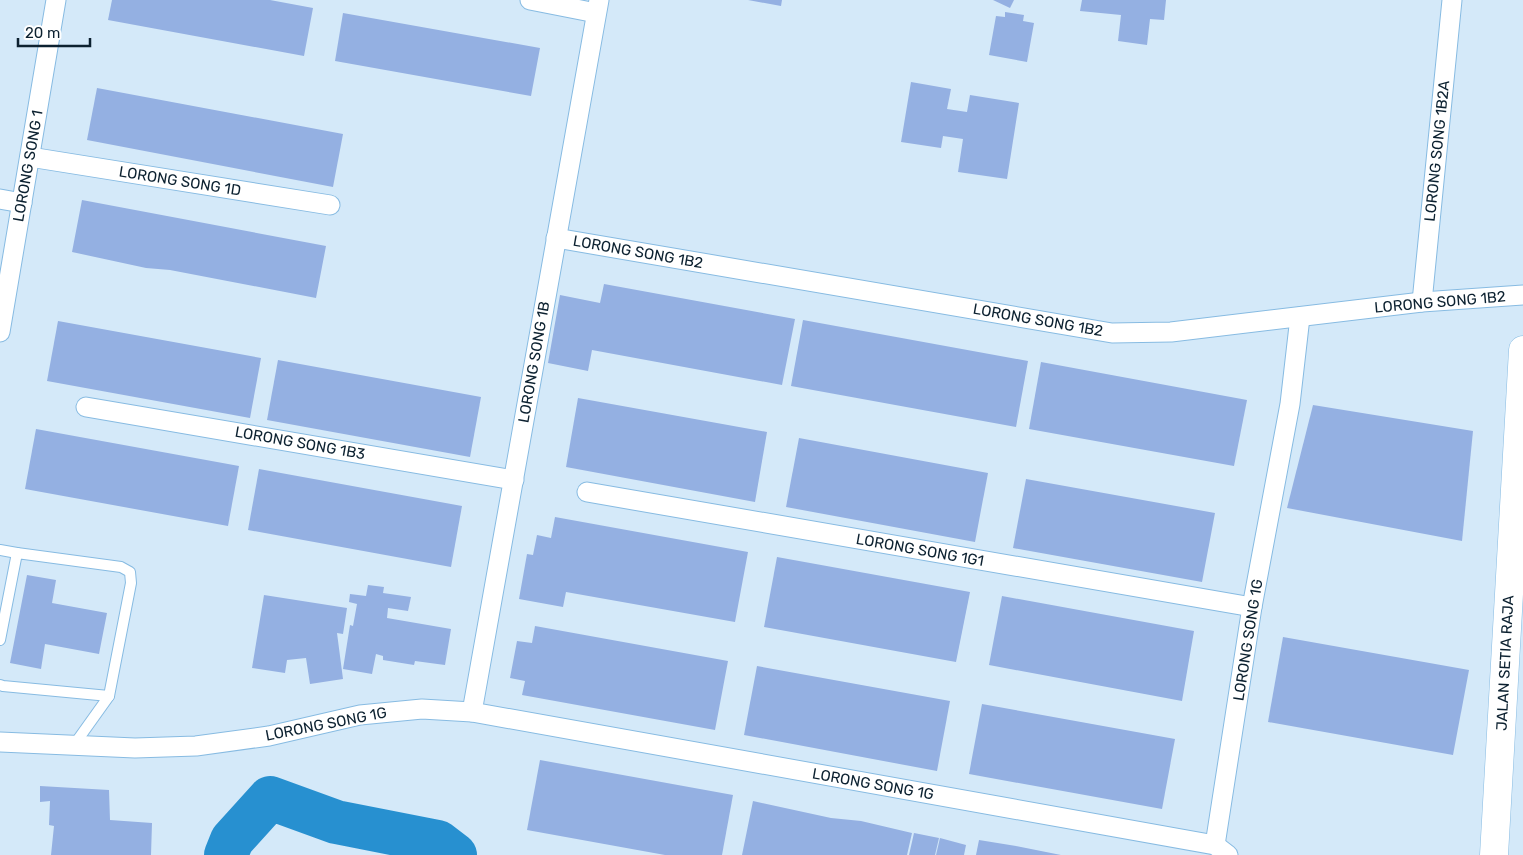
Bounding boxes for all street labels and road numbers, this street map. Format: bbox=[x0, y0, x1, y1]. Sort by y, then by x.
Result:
street label: LORONG SONG 1B2A bbox=[1421, 80, 1453, 222]
street label: LORONG SONG 1 bbox=[9, 109, 47, 223]
street label: LORONG SONG 1D bbox=[118, 162, 242, 200]
street label: LORONG SONG 1B2 bbox=[572, 232, 705, 272]
street label: LORONG SONG 1B2 bbox=[1374, 287, 1507, 317]
street label: LORONG SONG 1B bbox=[514, 300, 554, 424]
street label: LORONG SONG 1B2 bbox=[972, 300, 1105, 340]
street label: LORONG SONG 1B3 bbox=[233, 423, 367, 463]
street label: LORONG SONG 1G1 bbox=[855, 530, 985, 570]
street label: LORONG SONG 1G bbox=[1229, 578, 1267, 702]
street label: JALAN SETIA RAJA bbox=[1492, 595, 1518, 731]
street label: LORONG SONG 1G bbox=[264, 703, 388, 745]
street label: LORONG SONG 1G bbox=[811, 764, 935, 804]

